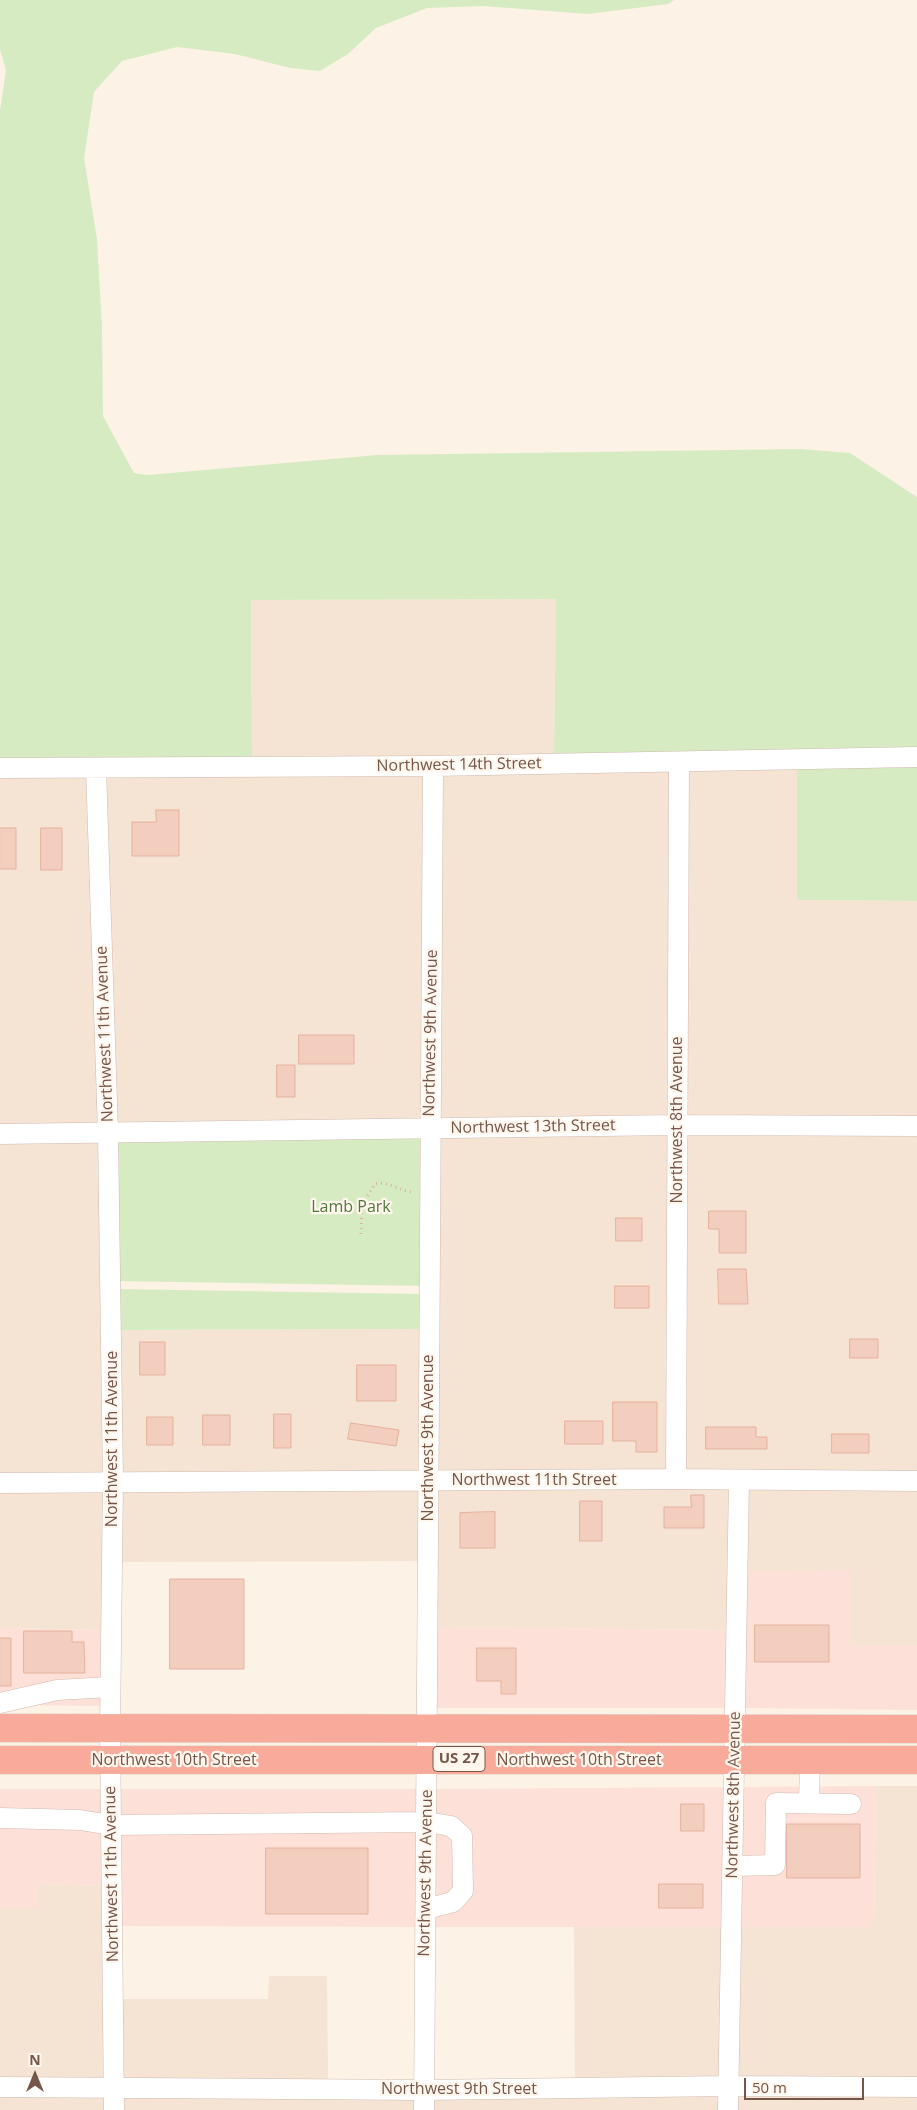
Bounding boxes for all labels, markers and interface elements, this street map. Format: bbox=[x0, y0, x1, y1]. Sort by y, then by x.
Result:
street label: Northwest 14th Street bbox=[376, 754, 542, 776]
street label: Northwest 11th Avenue bbox=[92, 946, 118, 1122]
street label: Northwest 9th Avenue bbox=[420, 949, 442, 1117]
street label: Northwest 8th Avenue bbox=[667, 1036, 687, 1204]
street label: Northwest 13th Street bbox=[450, 1116, 616, 1138]
park label: Lamb Park bbox=[311, 1197, 391, 1217]
street label: Northwest 11th Avenue bbox=[102, 1351, 122, 1527]
street label: Northwest 9th Avenue bbox=[418, 1354, 438, 1522]
street label: Northwest 11th Street bbox=[451, 1470, 617, 1490]
street label: Northwest 8th Avenue bbox=[723, 1711, 745, 1879]
road number: US 27 bbox=[433, 1746, 485, 1772]
street label: Northwest 10th Street bbox=[91, 1750, 257, 1770]
street label: Northwest 10th Street bbox=[496, 1750, 662, 1770]
street label: Northwest 11th Avenue bbox=[101, 1786, 123, 1962]
street label: Northwest 9th Avenue bbox=[415, 1789, 437, 1957]
north arrow bbox=[10, 2050, 60, 2100]
text: N bbox=[29, 2050, 41, 2069]
scale bar bbox=[747, 2068, 867, 2100]
text: 50 m bbox=[752, 2077, 787, 2097]
street label: Northwest 9th Street bbox=[381, 2079, 537, 2099]

